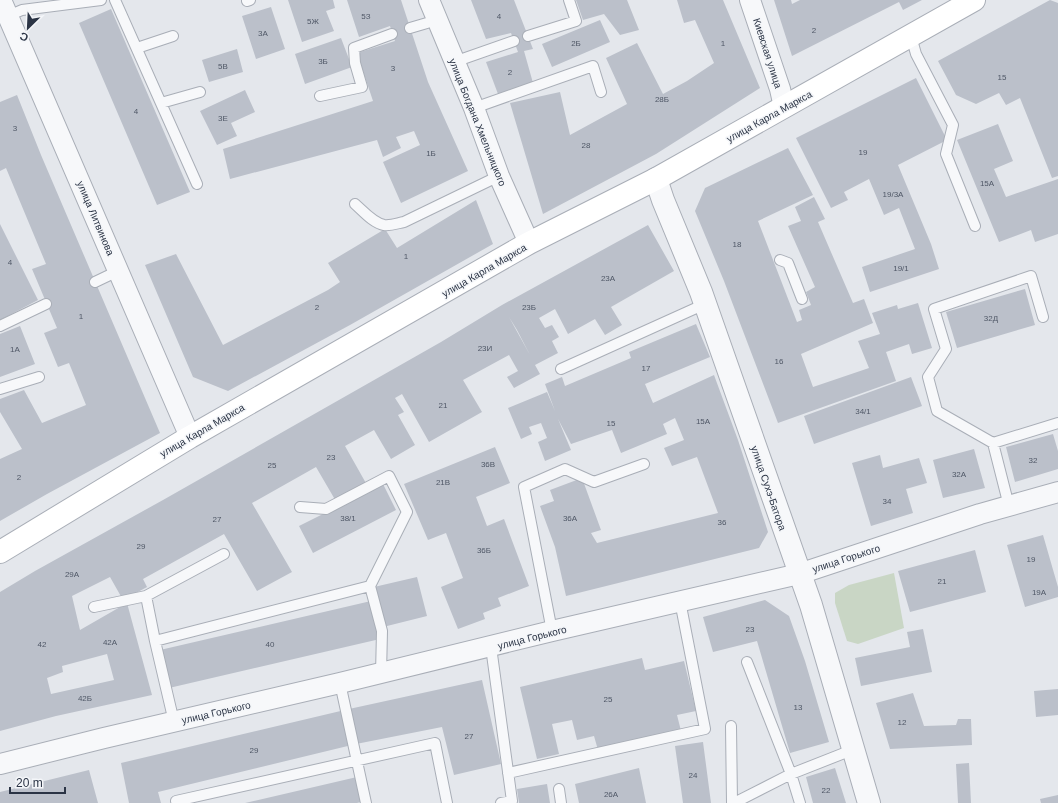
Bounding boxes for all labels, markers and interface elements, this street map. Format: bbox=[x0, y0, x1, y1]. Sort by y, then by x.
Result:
north arrow bbox=[8, 8, 48, 48]
house number: 5З bbox=[361, 12, 371, 21]
house number: 4 bbox=[497, 12, 502, 21]
house number: 5Ж bbox=[307, 17, 320, 26]
street label: Киевская улица bbox=[751, 17, 784, 90]
house number: 2 bbox=[812, 26, 817, 35]
house number: 3А bbox=[258, 29, 269, 38]
text: С bbox=[18, 30, 30, 44]
house number: 2Б bbox=[571, 39, 581, 48]
house number: 1 bbox=[721, 39, 726, 48]
house number: 3Б bbox=[318, 57, 328, 66]
street label: улица Богдана Хмельницкого bbox=[447, 57, 508, 188]
house number: 5В bbox=[218, 62, 228, 71]
house number: 3 bbox=[391, 64, 396, 73]
house number: 2 bbox=[508, 68, 513, 77]
house number: 15 bbox=[998, 73, 1007, 82]
street label: улица Карла Маркса bbox=[725, 88, 814, 144]
house number: 28Б bbox=[655, 95, 669, 104]
house number: 4 bbox=[134, 107, 139, 116]
house number: 3Е bbox=[218, 114, 228, 123]
house number: 3 bbox=[13, 124, 18, 133]
house number: 28 bbox=[582, 141, 591, 150]
house number: 19 bbox=[859, 148, 868, 157]
house number: 1Б bbox=[426, 149, 436, 158]
street label: улица Литвинова bbox=[75, 179, 116, 257]
house number: 15А bbox=[980, 179, 995, 188]
house number: 19/3А bbox=[883, 190, 904, 199]
house number: 18 bbox=[733, 240, 742, 249]
street label: улица Карла Маркса bbox=[440, 242, 529, 299]
house number: 1 bbox=[404, 252, 409, 261]
house number: 4 bbox=[8, 258, 13, 267]
house number: 19/1 bbox=[893, 264, 909, 273]
house number: 23А bbox=[601, 274, 616, 283]
house number: 2 bbox=[315, 303, 320, 312]
house number: 23Б bbox=[522, 303, 536, 312]
house number: 1 bbox=[79, 312, 84, 321]
house number: 32Д bbox=[984, 314, 999, 323]
house number: 23И bbox=[478, 344, 493, 353]
house number: 1А bbox=[10, 345, 21, 354]
house number: 16 bbox=[775, 357, 784, 366]
house number: 17 bbox=[642, 364, 651, 373]
house number: 21 bbox=[439, 401, 448, 410]
street label: улица Карла Маркса bbox=[158, 402, 247, 459]
house number: 34/1 bbox=[855, 407, 871, 416]
house number: 15А bbox=[696, 417, 711, 426]
house number: 15 bbox=[607, 419, 616, 428]
street label: улица Сухэ-Батора bbox=[749, 444, 788, 532]
house number: 23 bbox=[327, 453, 336, 462]
house number: 32 bbox=[1029, 456, 1038, 465]
house number: 36В bbox=[481, 460, 495, 469]
house number: 25 bbox=[268, 461, 277, 470]
house number: 32А bbox=[952, 470, 967, 479]
house number: 2 bbox=[17, 473, 22, 482]
house number: 21В bbox=[436, 478, 450, 487]
house number: 34 bbox=[883, 497, 892, 506]
house number: 38/1 bbox=[340, 514, 356, 523]
house number: 36А bbox=[563, 514, 578, 523]
house number: 27 bbox=[213, 515, 222, 524]
house number: 36 bbox=[718, 518, 727, 527]
house number: 29 bbox=[137, 542, 146, 551]
street label: улица Горького bbox=[811, 542, 882, 575]
house number: 36Б bbox=[477, 546, 491, 555]
house number: 19 bbox=[1027, 555, 1036, 564]
house number: 29А bbox=[65, 570, 80, 579]
house number: 21 bbox=[938, 577, 947, 586]
house number: 19А bbox=[1032, 588, 1047, 597]
street label: улица Горького bbox=[497, 624, 568, 651]
house number: 23 bbox=[746, 625, 755, 634]
house number: 42А bbox=[103, 638, 118, 647]
house number: 42 bbox=[38, 640, 47, 649]
house number: 40 bbox=[266, 640, 275, 649]
house number: 42Б bbox=[78, 694, 92, 703]
house number: 25 bbox=[604, 695, 613, 704]
street label: улица Горького bbox=[181, 699, 252, 726]
house number: 13 bbox=[794, 703, 803, 712]
house number: 12 bbox=[898, 718, 907, 727]
house number: 27 bbox=[465, 732, 474, 741]
house number: 29 bbox=[250, 746, 259, 755]
scale bar bbox=[10, 769, 65, 795]
house number: 24 bbox=[689, 771, 698, 780]
text: 20 m bbox=[16, 776, 43, 790]
house number: 22 bbox=[822, 786, 831, 795]
house number: 26А bbox=[604, 790, 619, 799]

